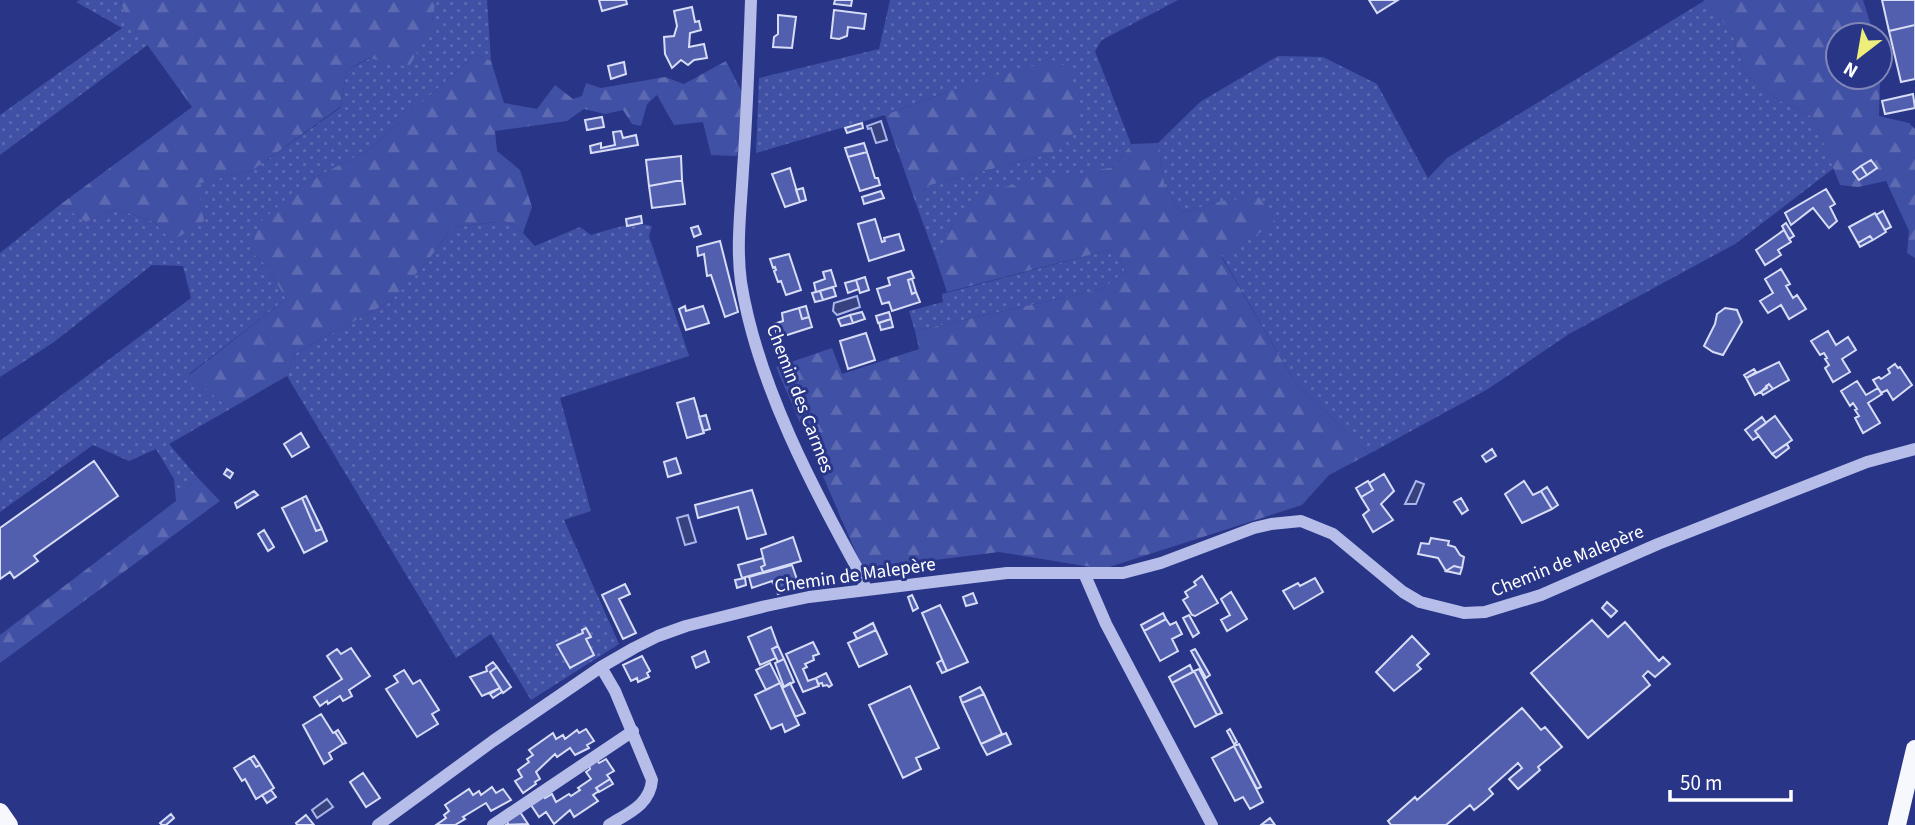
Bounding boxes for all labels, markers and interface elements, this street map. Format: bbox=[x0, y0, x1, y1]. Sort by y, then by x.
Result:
north arrow bbox=[1824, 21, 1894, 91]
text: N bbox=[1839, 54, 1863, 84]
street label: Chemin des Carmes bbox=[759, 320, 840, 477]
street label: Chemin de Malepère bbox=[1487, 518, 1648, 604]
street label: Chemin de Malepère bbox=[773, 551, 938, 600]
scale bar bbox=[1670, 758, 1791, 802]
text: 50 m bbox=[1680, 768, 1722, 798]

